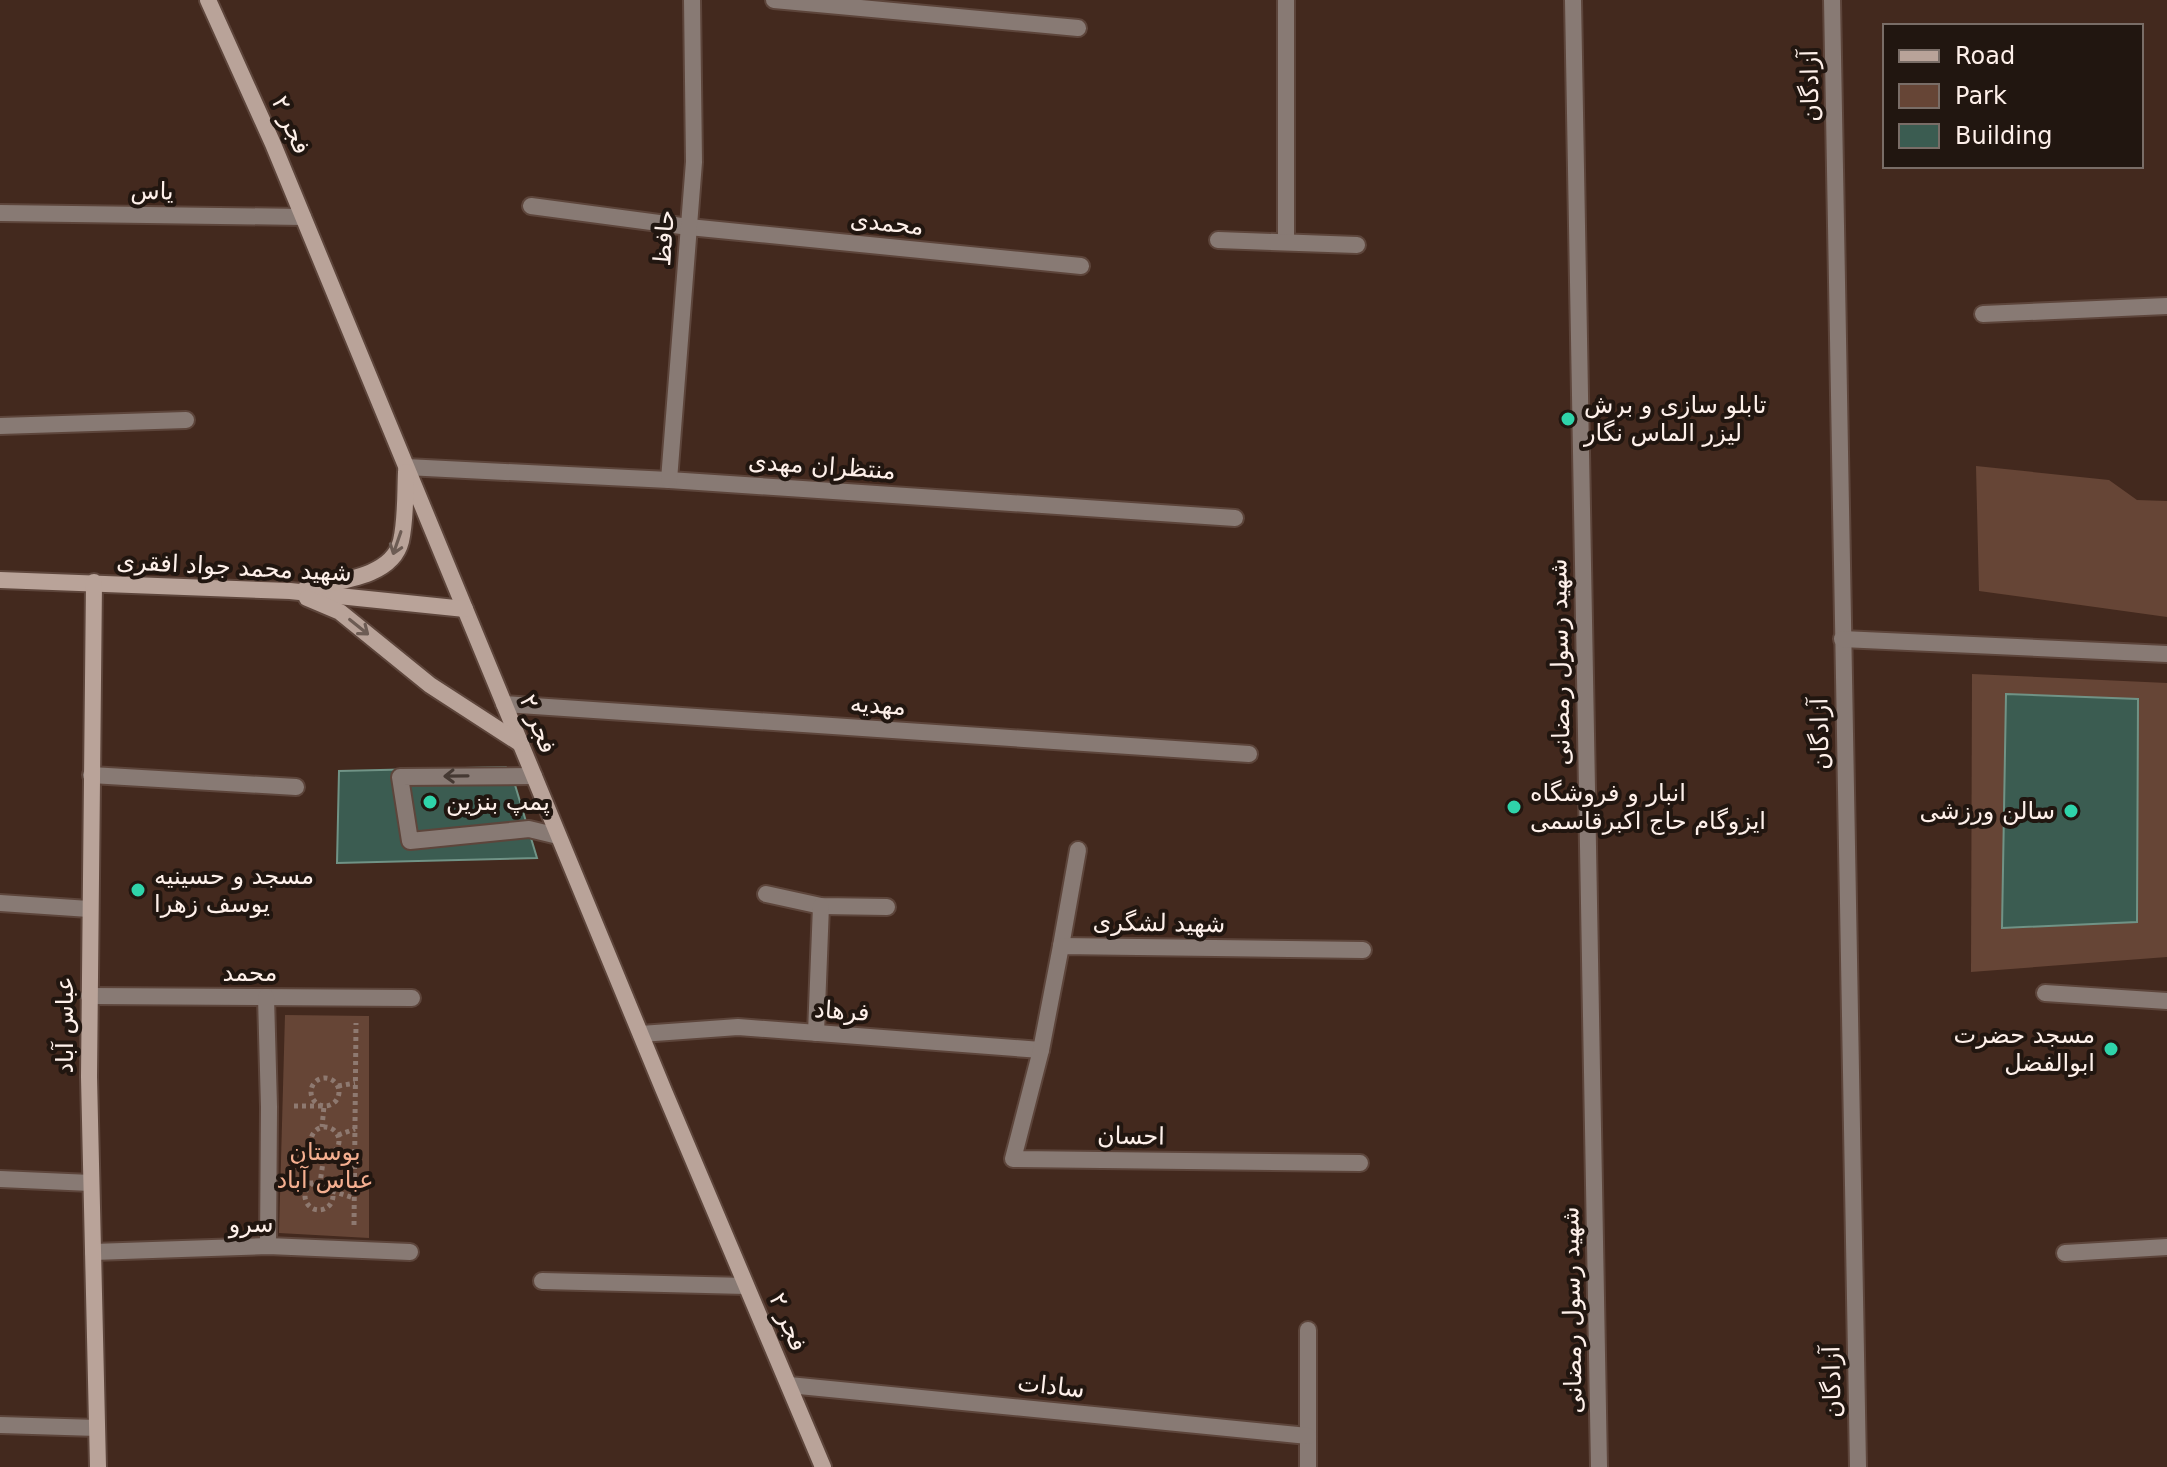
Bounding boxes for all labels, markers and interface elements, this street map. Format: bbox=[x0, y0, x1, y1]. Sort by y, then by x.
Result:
legend bbox=[1883, 24, 2143, 168]
text: Road bbox=[1955, 42, 2015, 70]
street label: آزادگان bbox=[1794, 48, 1825, 122]
text: Park bbox=[1955, 82, 2007, 110]
street label: فجر ۲ bbox=[266, 92, 316, 158]
text: Building bbox=[1955, 122, 2052, 150]
street label: یاس bbox=[130, 177, 174, 205]
street label: محمدی bbox=[849, 205, 925, 241]
street label: حافظ bbox=[648, 209, 680, 267]
place label: تابلو سازی و برش لیزر الماس نگار bbox=[1583, 391, 1767, 447]
marker: تابلو سازی و برش لیزر الماس نگار bbox=[1559, 410, 1577, 428]
street label: منتظران مهدی bbox=[747, 447, 897, 485]
one-way arrow bbox=[389, 531, 404, 555]
street label: شهید محمد جواد افقری bbox=[116, 547, 352, 587]
street label: شهید رسول رمضانی bbox=[1544, 558, 1576, 766]
one-way arrow bbox=[348, 618, 369, 636]
street label: مهدیه bbox=[849, 689, 907, 721]
street label: فجر ۲ bbox=[514, 691, 562, 757]
street label: آزادگان bbox=[1804, 696, 1835, 770]
one-way arrow bbox=[443, 768, 470, 783]
place label: انبار و فروشگاه ایزوگام حاج اکبرقاسمی bbox=[1530, 779, 1766, 835]
place label: پمپ بنزین bbox=[446, 788, 550, 816]
marker: پمپ بنزین bbox=[421, 793, 439, 811]
place label: سالن ورزشی bbox=[1919, 797, 2055, 825]
marker: انبار و فروشگاه ایزوگام حاج اکبرقاسمی bbox=[1505, 798, 1523, 816]
marker: سالن ورزشی bbox=[2062, 802, 2080, 820]
place label: مسجد و حسینیه یوسف زهرا bbox=[154, 862, 314, 918]
marker: مسجد و حسینیه یوسف زهرا bbox=[129, 881, 147, 899]
street label: شهید لشگری bbox=[1092, 908, 1226, 938]
street label: محمد bbox=[223, 959, 277, 987]
street label: عباس آباد bbox=[50, 976, 79, 1074]
street label: فرهاد bbox=[813, 995, 871, 1027]
place label: مسجد حضرت ابوالفضل bbox=[1954, 1021, 2095, 1077]
marker: مسجد حضرت ابوالفضل bbox=[2102, 1040, 2120, 1058]
street label: احسان bbox=[1097, 1121, 1165, 1151]
park label: بوستان عباس آباد bbox=[276, 1138, 374, 1194]
street label: شهید رسول رمضانی bbox=[1556, 1206, 1588, 1414]
street label: سرو bbox=[227, 1210, 274, 1238]
street label: فجر ۲ bbox=[763, 1289, 813, 1355]
street label: آزادگان bbox=[1816, 1344, 1847, 1418]
street label: سادات bbox=[1016, 1369, 1086, 1403]

